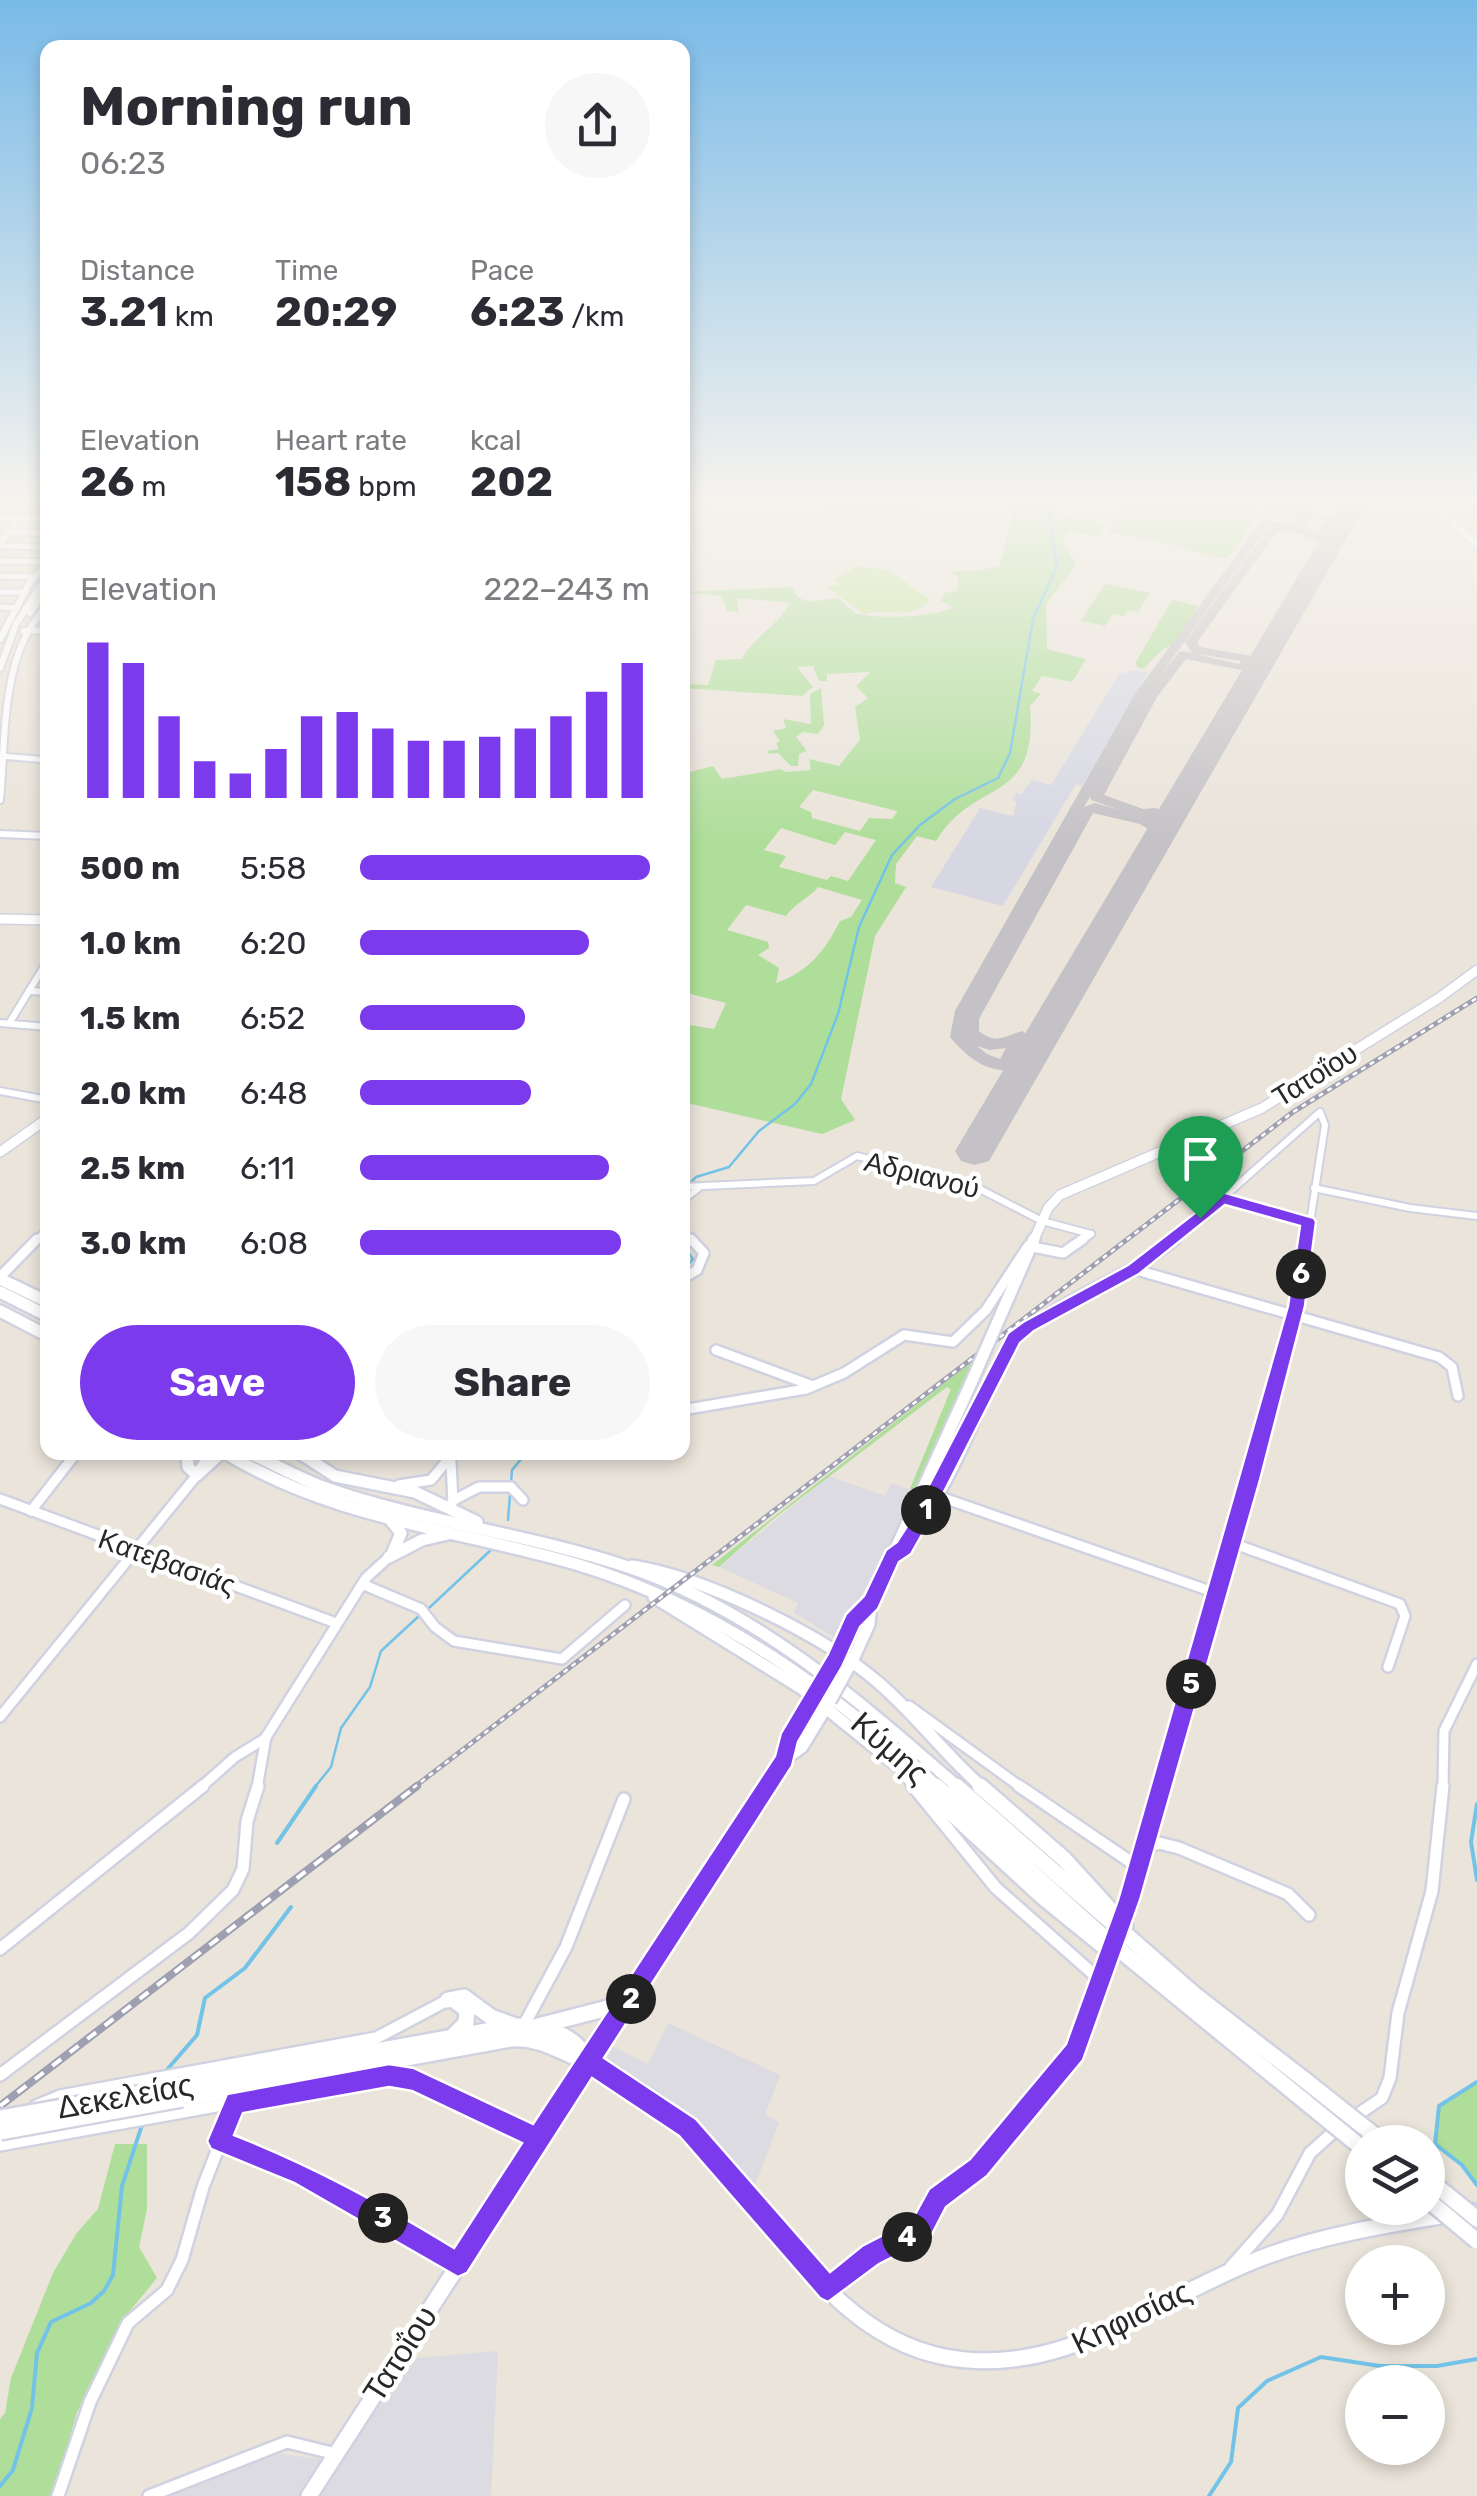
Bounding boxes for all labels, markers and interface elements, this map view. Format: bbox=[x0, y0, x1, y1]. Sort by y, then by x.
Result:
button: share bbox=[545, 73, 650, 178]
text: Morning run bbox=[80, 74, 413, 139]
text: 06:23 bbox=[80, 144, 166, 182]
text: Distance bbox=[80, 254, 195, 287]
text: Time bbox=[275, 254, 338, 287]
text: Pace bbox=[470, 254, 534, 287]
text: 3.21 bbox=[80, 287, 168, 337]
text: 20:29 bbox=[275, 287, 397, 337]
text: 6:23 bbox=[470, 287, 565, 337]
text: km bbox=[168, 300, 214, 333]
text: /km bbox=[565, 300, 624, 333]
text: Elevation bbox=[80, 424, 200, 457]
text: Heart rate bbox=[275, 424, 407, 457]
text: kcal bbox=[470, 424, 521, 457]
text: 26 bbox=[80, 457, 135, 507]
text: 158 bbox=[275, 457, 351, 507]
text: 202 bbox=[470, 457, 553, 507]
text: m bbox=[135, 470, 166, 503]
text: bpm bbox=[351, 470, 417, 503]
text: Elevation bbox=[80, 570, 217, 608]
text: 222–243 m bbox=[483, 570, 650, 608]
text: 500 m bbox=[80, 849, 180, 887]
text: 5:58 bbox=[240, 849, 307, 887]
text: 1.0 km bbox=[80, 924, 181, 962]
text: 6:20 bbox=[240, 924, 307, 962]
text: 1.5 km bbox=[80, 999, 181, 1037]
text: 6:52 bbox=[240, 999, 305, 1037]
street label: Τατοΐου bbox=[1267, 1036, 1363, 1114]
text: 2.0 km bbox=[80, 1074, 186, 1112]
text: 6:48 bbox=[240, 1074, 308, 1112]
pin bbox=[1158, 1116, 1243, 1219]
icon: arrive bbox=[1173, 1131, 1228, 1186]
street label: Αδριανού bbox=[861, 1145, 983, 1205]
text: 2.5 km bbox=[80, 1149, 185, 1187]
text: 6:11 bbox=[240, 1149, 295, 1187]
text: 3.0 km bbox=[80, 1224, 187, 1262]
text: 6:08 bbox=[240, 1224, 308, 1262]
pin: 6 bbox=[1276, 1249, 1326, 1299]
text: 6 bbox=[1292, 1257, 1310, 1290]
button: Save bbox=[80, 1325, 355, 1440]
button: Share bbox=[375, 1325, 650, 1440]
pin: 1 bbox=[901, 1485, 951, 1535]
text: 1 bbox=[919, 1493, 933, 1526]
street label: Κατεβασιάς bbox=[94, 1522, 240, 1602]
pin: 5 bbox=[1166, 1659, 1216, 1709]
text: 5 bbox=[1182, 1667, 1200, 1700]
street label: Κύμης bbox=[843, 1704, 937, 1792]
pin: 2 bbox=[606, 1974, 656, 2024]
text: 2 bbox=[622, 1982, 640, 2015]
street label: Δεκελείας bbox=[54, 2065, 196, 2127]
map controls bbox=[1345, 2125, 1445, 2465]
button: layers bbox=[1345, 2125, 1445, 2225]
pin: 3 bbox=[358, 2193, 408, 2243]
text: 3 bbox=[374, 2201, 392, 2234]
pin: 4 bbox=[882, 2212, 932, 2262]
text: 4 bbox=[897, 2220, 917, 2253]
button: + bbox=[1345, 2245, 1445, 2345]
street label: Κηφισίας bbox=[1065, 2272, 1197, 2362]
street label: Τατοΐου bbox=[355, 2299, 445, 2409]
button: − bbox=[1345, 2365, 1445, 2465]

